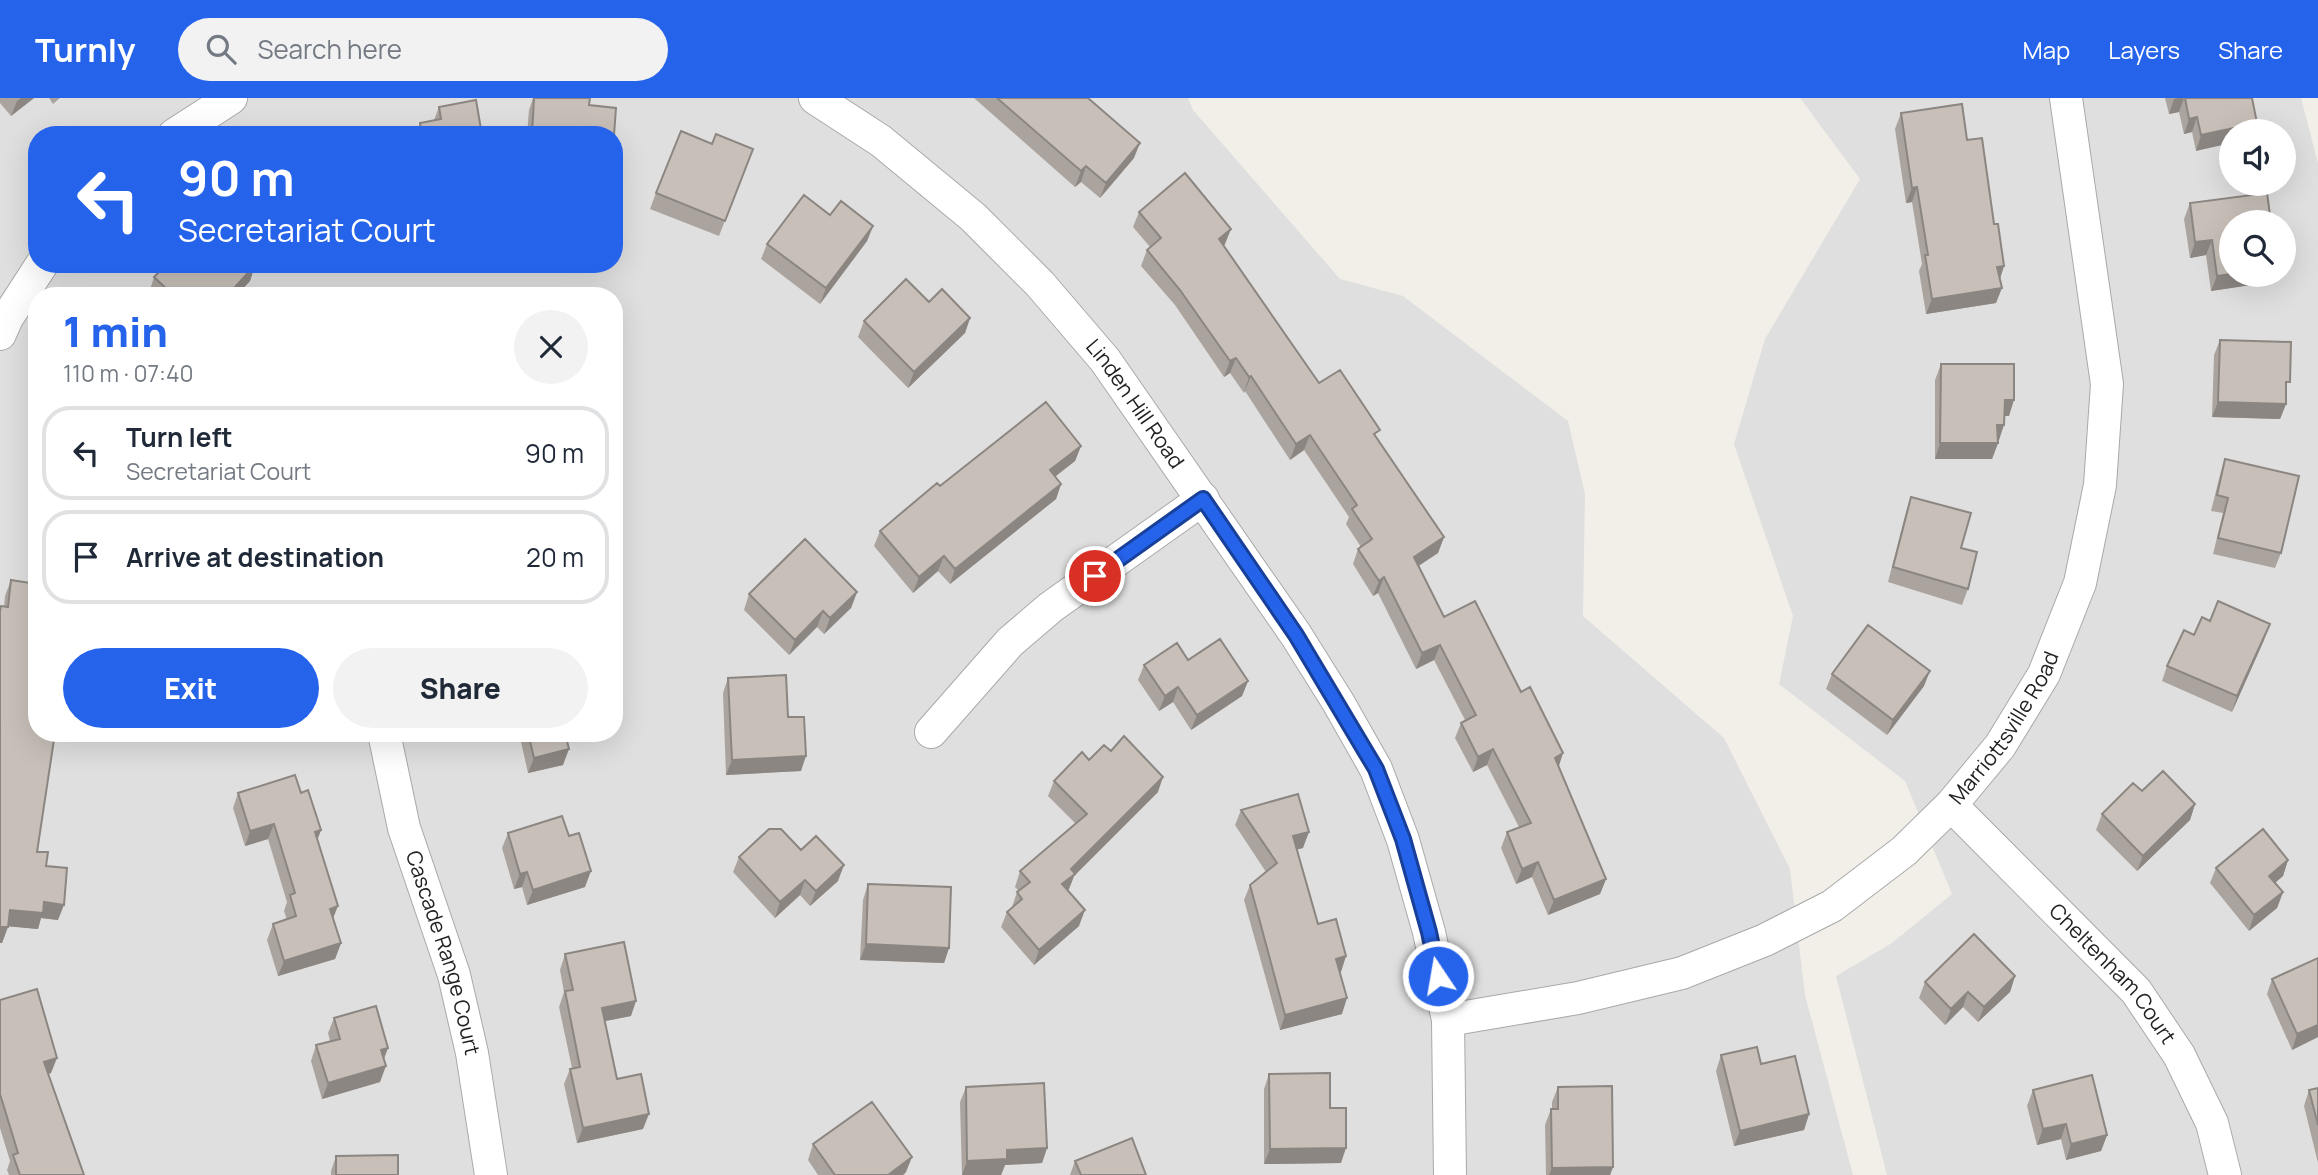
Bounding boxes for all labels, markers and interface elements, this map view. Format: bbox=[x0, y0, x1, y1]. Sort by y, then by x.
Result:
search box bbox=[178, 18, 668, 81]
text: Turnly bbox=[35, 27, 136, 72]
icon: search bbox=[202, 30, 240, 68]
text: Search here bbox=[258, 31, 402, 67]
text: Map bbox=[2023, 33, 2070, 66]
text: Layers bbox=[2108, 33, 2180, 66]
text: Share bbox=[2218, 33, 2283, 66]
map controls bbox=[2219, 119, 2296, 287]
button: sound bbox=[2219, 119, 2296, 196]
text: 90 m bbox=[178, 144, 295, 211]
icon: left bbox=[63, 154, 154, 245]
text: Secretariat Court bbox=[178, 208, 436, 252]
button: search bbox=[2219, 210, 2296, 287]
text: 1 min bbox=[63, 302, 168, 360]
button: close bbox=[514, 310, 588, 384]
street label: Linden Hill Road bbox=[1080, 333, 1191, 474]
text: 110 m · 07:40 bbox=[63, 357, 194, 389]
text: Turn left bbox=[126, 419, 233, 455]
icon: left bbox=[67, 434, 105, 472]
text: 90 m bbox=[525, 435, 584, 471]
text: Secretariat Court bbox=[126, 455, 311, 487]
icon: arrive bbox=[67, 538, 105, 576]
text: Arrive at destination bbox=[126, 539, 384, 575]
text: 20 m bbox=[526, 539, 584, 575]
pin bbox=[1065, 546, 1125, 606]
icon: arrive bbox=[1076, 557, 1114, 595]
street label: Marriottsville Road bbox=[1942, 647, 2065, 810]
button: Exit bbox=[63, 648, 319, 728]
button: Share bbox=[333, 648, 588, 728]
street label: Cascade Range Court bbox=[400, 847, 487, 1058]
street label: Cheltenham Court bbox=[2044, 897, 2183, 1049]
position arrow bbox=[1401, 939, 1475, 1013]

